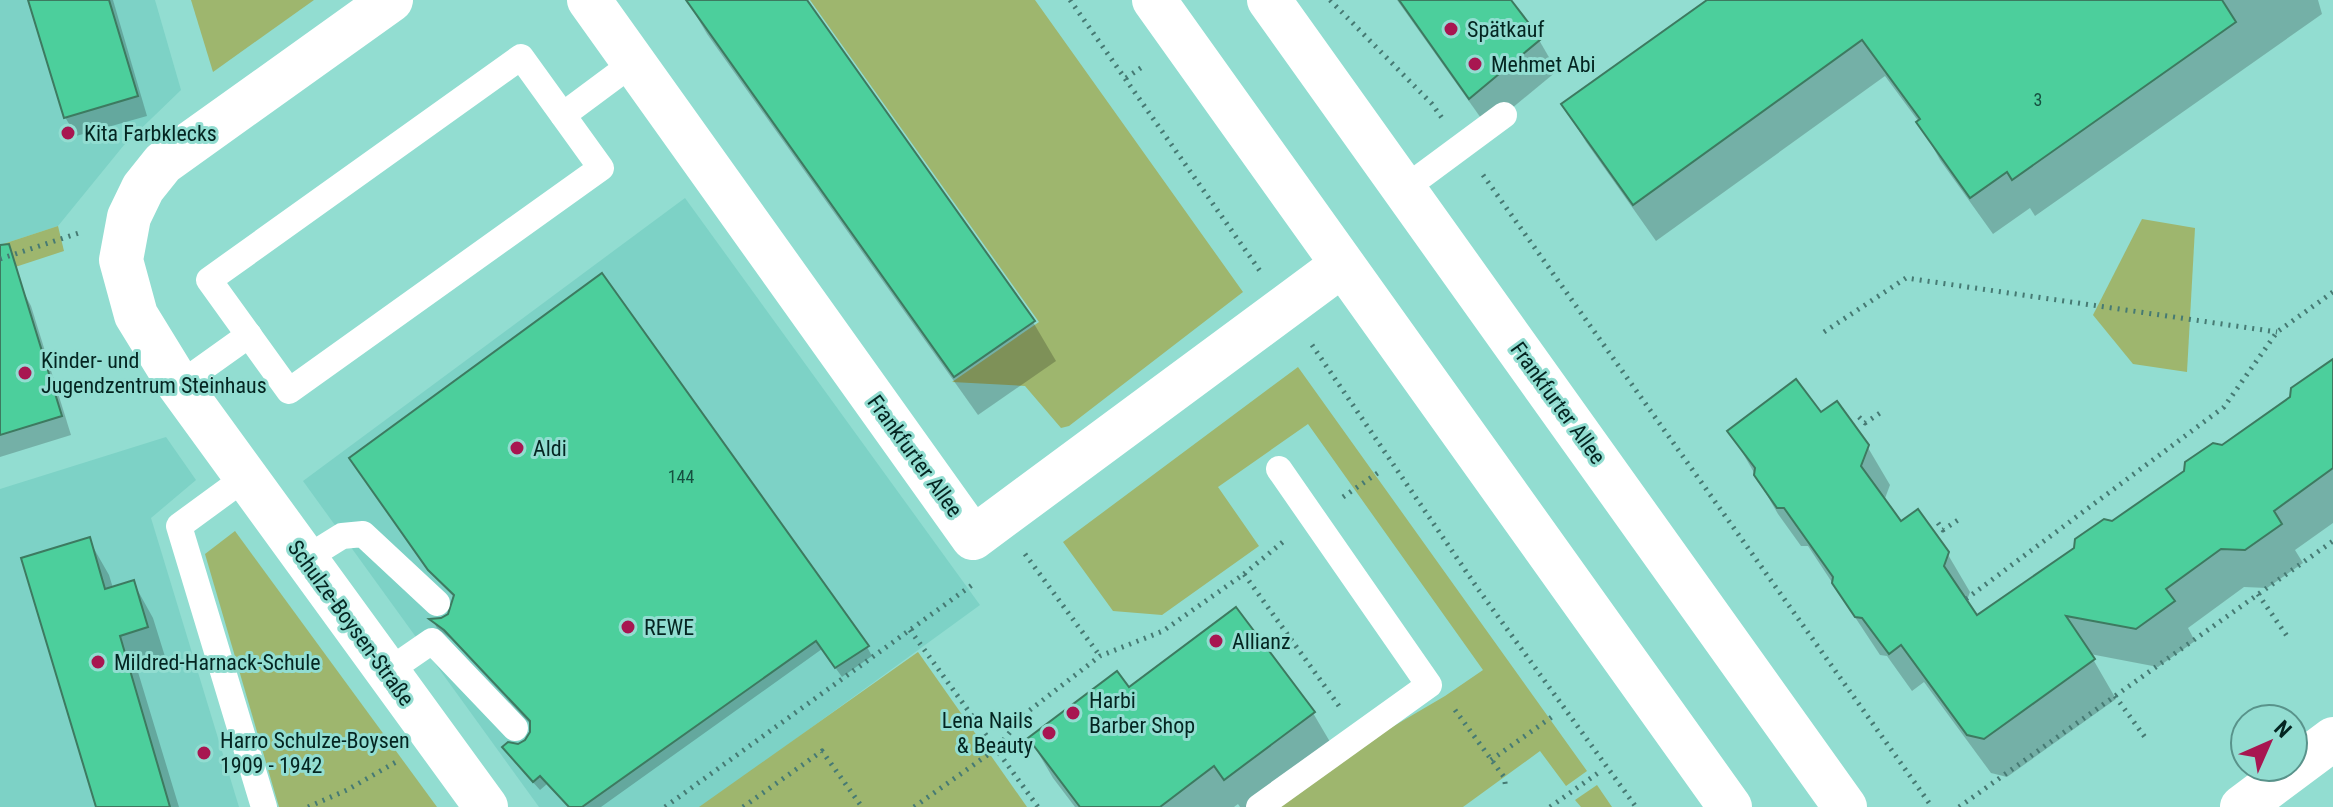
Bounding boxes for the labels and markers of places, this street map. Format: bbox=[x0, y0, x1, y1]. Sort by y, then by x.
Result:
place label: Spätkauf bbox=[1467, 17, 1544, 42]
marker: Spätkauf bbox=[1442, 20, 1460, 38]
place label: Mehmet Abi bbox=[1491, 52, 1596, 77]
marker: Mehmet Abi bbox=[1466, 55, 1484, 73]
place label: Kita Farbklecks bbox=[84, 121, 217, 146]
marker: Kita Farbklecks bbox=[59, 124, 77, 142]
place label: Kinder- und Jugendzentrum Steinhaus bbox=[41, 348, 267, 398]
marker: Kinder- und Jugendzentrum Steinhaus bbox=[16, 364, 34, 382]
place label: Aldi bbox=[533, 436, 567, 461]
marker: Aldi bbox=[508, 439, 526, 457]
place label: REWE bbox=[644, 615, 694, 640]
marker: REWE bbox=[619, 618, 637, 636]
place label: Allianz bbox=[1232, 629, 1291, 654]
marker: Allianz bbox=[1207, 632, 1225, 650]
place label: Mildred-Harnack-Schule bbox=[114, 650, 321, 675]
marker: Mildred-Harnack-Schule bbox=[89, 653, 107, 671]
place label: Harbi Barber Shop bbox=[1089, 688, 1195, 738]
marker: Harbi Barber Shop bbox=[1064, 704, 1082, 722]
place label: Lena Nails & Beauty bbox=[942, 708, 1033, 758]
marker: Lena Nails & Beauty bbox=[1040, 724, 1058, 742]
place label: Harro Schulze-Boysen 1909 - 1942 bbox=[220, 728, 410, 778]
marker: Harro Schulze-Boysen 1909 - 1942 bbox=[195, 744, 213, 762]

